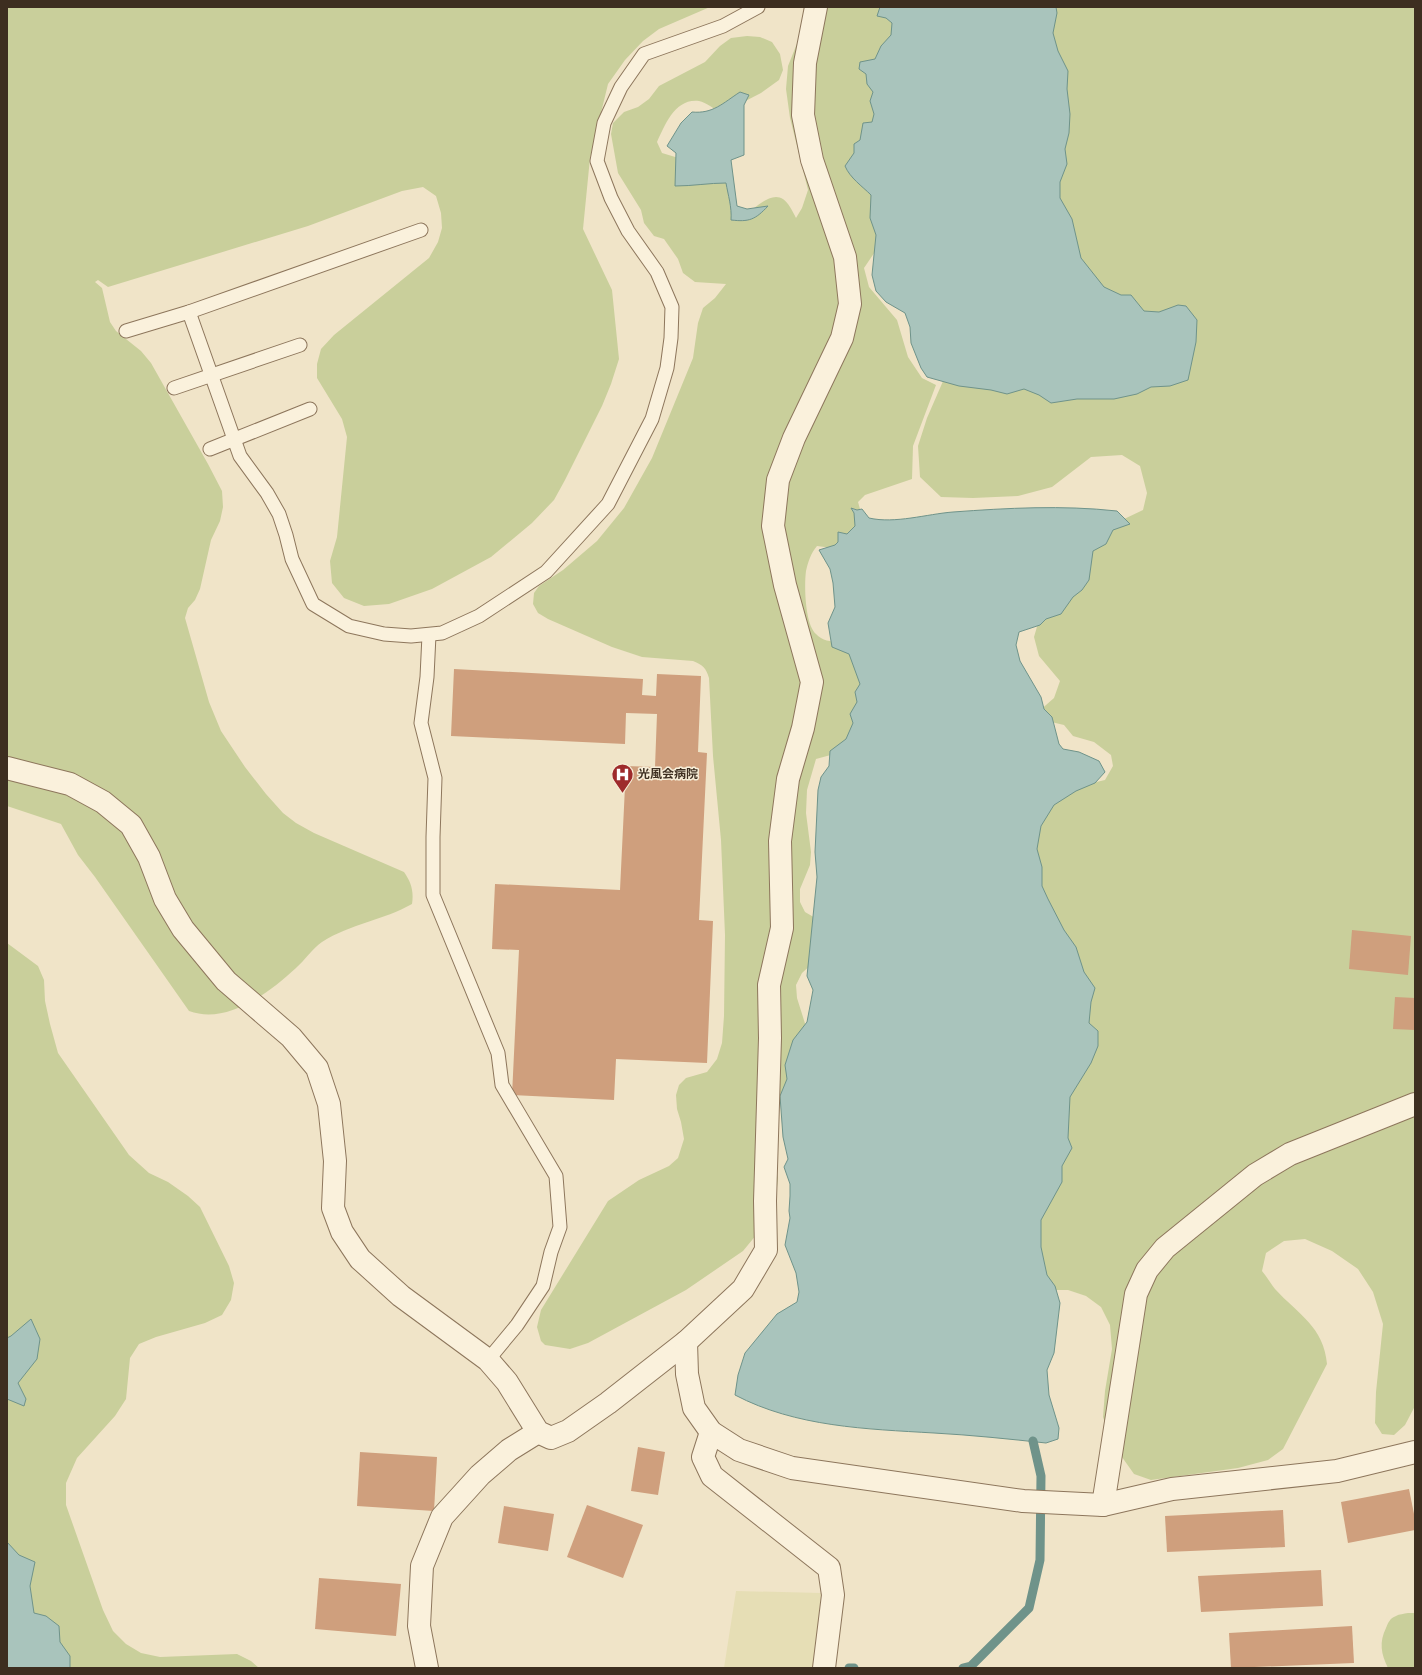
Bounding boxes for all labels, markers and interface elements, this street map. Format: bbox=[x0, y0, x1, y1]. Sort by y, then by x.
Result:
hospital icon: 光風会病院 bbox=[610, 761, 636, 794]
place label: 光風会病院 bbox=[638, 765, 698, 784]

